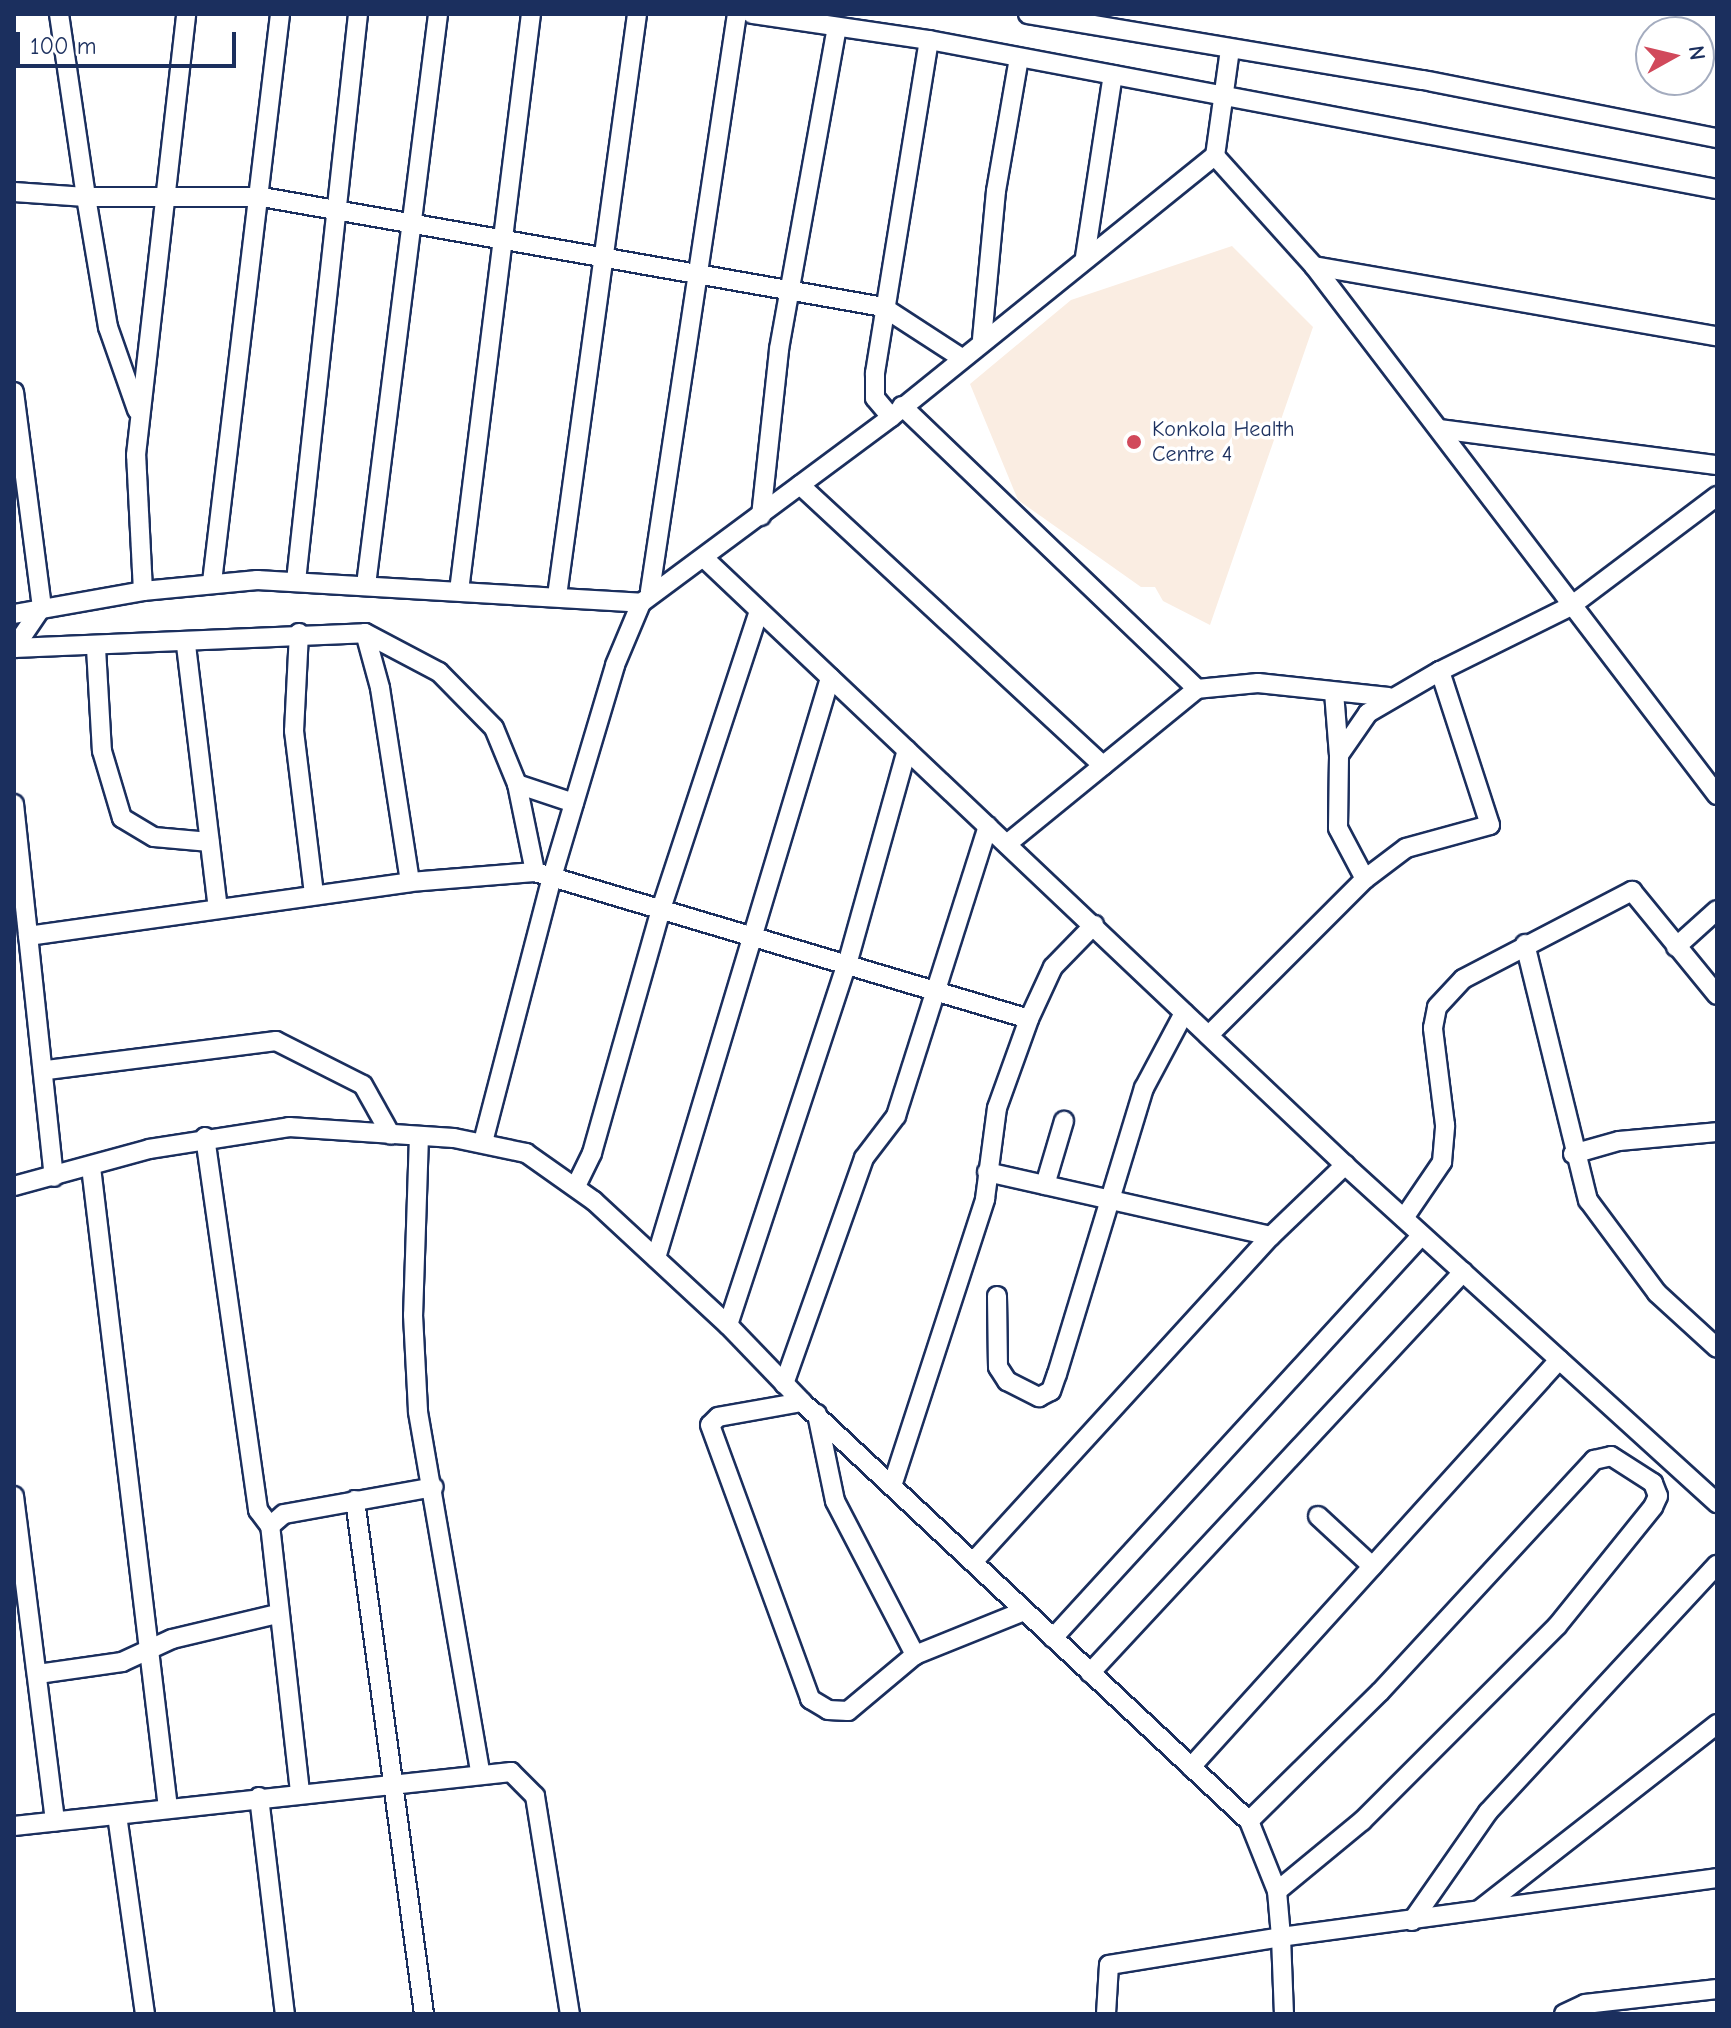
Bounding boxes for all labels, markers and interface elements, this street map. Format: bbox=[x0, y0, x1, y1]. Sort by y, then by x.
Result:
scale bar bbox=[20, 16, 240, 66]
north arrow bbox=[1635, 16, 1715, 96]
text: 100 m bbox=[30, 32, 97, 60]
text: N bbox=[1683, 44, 1711, 62]
place label: Konkola Health Centre 4 bbox=[1152, 416, 1295, 468]
marker: Konkola Health Centre 4 bbox=[1123, 431, 1145, 453]

